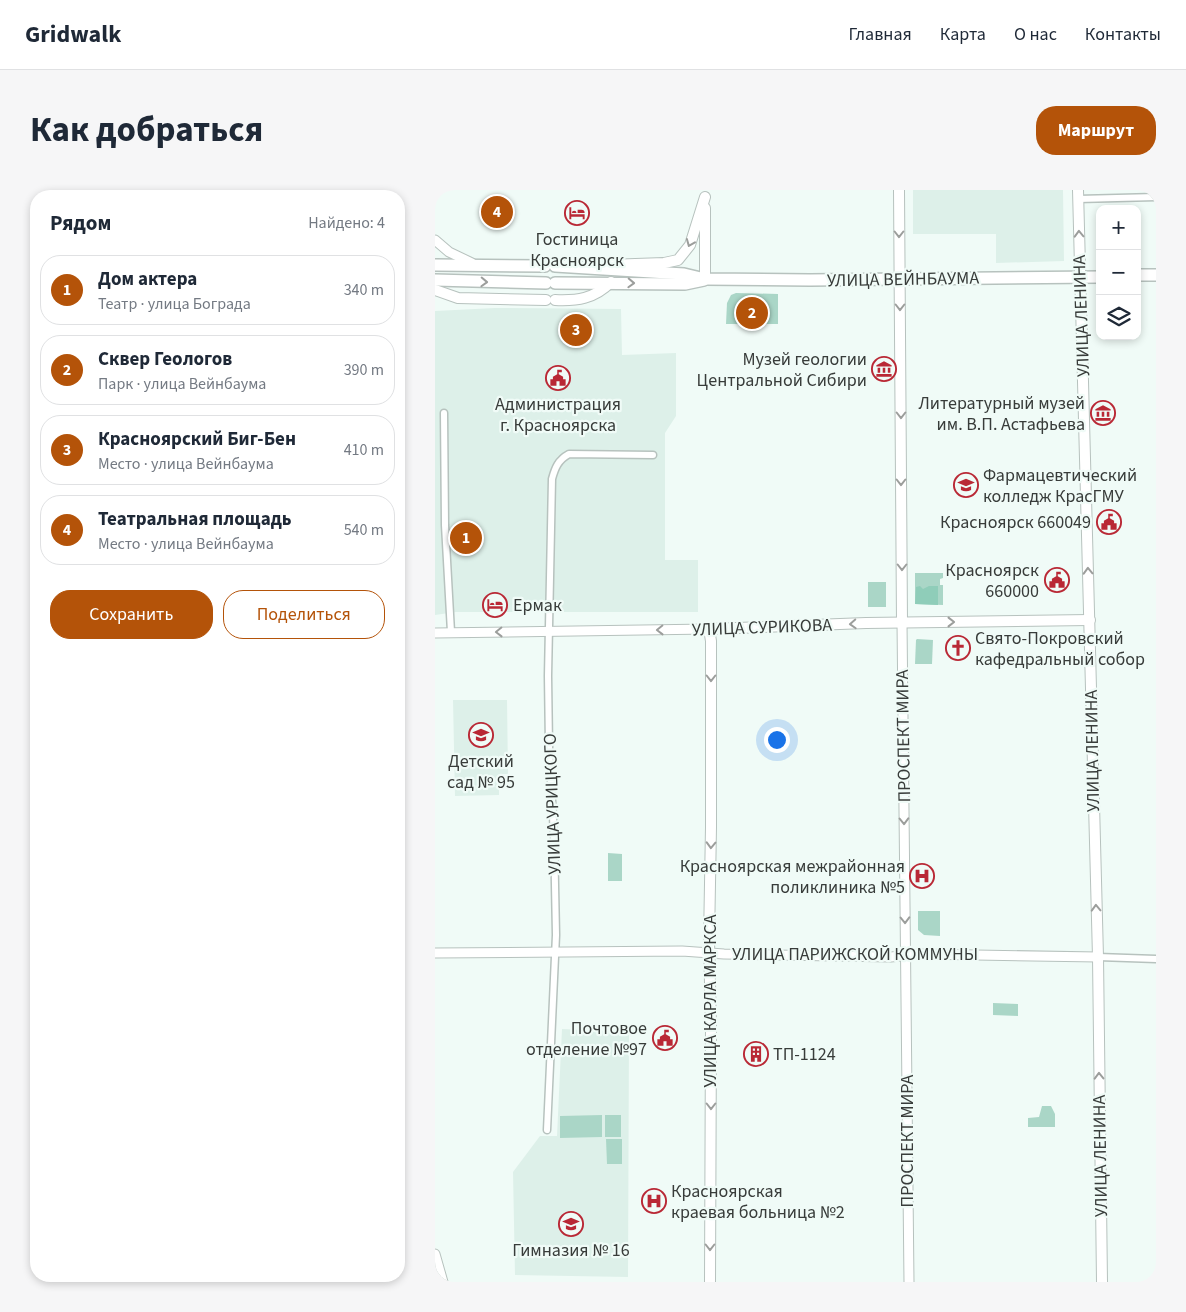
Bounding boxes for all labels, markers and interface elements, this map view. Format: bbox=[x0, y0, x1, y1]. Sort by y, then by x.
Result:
text: Gridwalk bbox=[25, 17, 121, 52]
text: Главная bbox=[849, 22, 912, 47]
text: Карта bbox=[940, 22, 986, 47]
text: О нас bbox=[1014, 22, 1057, 47]
text: Контакты bbox=[1085, 22, 1161, 47]
text: Как добраться bbox=[30, 105, 263, 155]
button: Маршрут bbox=[1036, 106, 1156, 155]
pin: 4 bbox=[481, 193, 513, 231]
hotel icon: Гостиница Красноярск bbox=[564, 200, 590, 226]
map controls bbox=[1096, 205, 1141, 340]
button: + bbox=[1096, 205, 1141, 250]
text: Рядом bbox=[50, 208, 111, 238]
text: Найдено: 4 bbox=[308, 212, 385, 234]
place label: Гостиница Красноярск bbox=[530, 227, 624, 273]
one-way arrow bbox=[1074, 229, 1085, 237]
one-way arrow bbox=[894, 231, 904, 239]
one-way arrow bbox=[686, 238, 696, 247]
button: − bbox=[1096, 250, 1141, 295]
street label: УЛИЦА ЛЕНИНА bbox=[1067, 254, 1096, 377]
text: Дом актера bbox=[98, 266, 197, 293]
street label: УЛИЦА ВЕЙНБАУМА bbox=[827, 266, 980, 293]
one-way arrow bbox=[480, 277, 488, 287]
one-way arrow bbox=[627, 278, 635, 288]
text: 1 bbox=[63, 279, 71, 301]
text: 340 m bbox=[344, 279, 384, 301]
text: Театр · улица Бограда bbox=[98, 293, 251, 315]
pin: 2 bbox=[736, 294, 768, 332]
button: layers bbox=[1096, 295, 1141, 340]
one-way arrow bbox=[895, 304, 905, 312]
pin: 3 bbox=[560, 311, 592, 349]
text: Сквер Геологов bbox=[98, 346, 232, 373]
place label: Музей геологии Центральной Сибири bbox=[697, 347, 867, 393]
museum icon: Музей геологии Центральной Сибири bbox=[871, 356, 897, 382]
text: 2 bbox=[63, 359, 71, 381]
text: 390 m bbox=[344, 359, 384, 381]
public building icon: Администрация г. Красноярска bbox=[545, 365, 571, 391]
text: Парк · улица Вейнбаума bbox=[98, 373, 266, 395]
place label: Литературный музей им. В.П. Астафьева bbox=[918, 391, 1085, 437]
place label: Администрация г. Красноярска bbox=[495, 392, 621, 438]
museum icon: Литературный музей им. В.П. Астафьева bbox=[1090, 400, 1116, 426]
one-way arrow bbox=[895, 411, 906, 419]
text: Красноярский Биг-Бен bbox=[98, 426, 296, 453]
text: 3 bbox=[63, 439, 71, 461]
text: 410 m bbox=[344, 439, 384, 461]
text: Место · улица Вейнбаума bbox=[98, 453, 274, 475]
place label: Фармацевтический колледж КрасГМУ bbox=[983, 463, 1137, 509]
school or university icon: Фармацевтический колледж КрасГМУ bbox=[953, 472, 979, 498]
one-way arrow bbox=[896, 478, 906, 486]
text: Театральная площадь bbox=[98, 506, 292, 533]
public building icon: Красноярск 660049 bbox=[1096, 509, 1122, 535]
place label: Красноярск 660049 bbox=[940, 510, 1091, 535]
text: 4 bbox=[63, 519, 71, 541]
text: 540 m bbox=[344, 519, 384, 541]
pin: 1 bbox=[450, 519, 482, 557]
text: Место · улица Вейнбаума bbox=[98, 533, 274, 555]
place label: Красноярск 660000 bbox=[945, 558, 1039, 604]
one-way arrow bbox=[897, 564, 907, 571]
public building icon: Красноярск 660000 bbox=[1044, 567, 1070, 593]
one-way arrow bbox=[1083, 567, 1093, 575]
button: Сохранить bbox=[50, 590, 213, 639]
button: Поделиться bbox=[223, 590, 385, 639]
hotel icon: Ермак bbox=[482, 592, 508, 618]
place label: Ермак bbox=[513, 593, 562, 618]
street label: УЛИЦА СУРИКОВА bbox=[691, 613, 833, 642]
one-way arrow bbox=[947, 617, 955, 627]
one-way arrow bbox=[849, 618, 857, 629]
one-way arrow bbox=[656, 625, 664, 635]
place label: Свято-Покровский кафедральный собор bbox=[975, 626, 1145, 672]
one-way arrow bbox=[495, 627, 502, 637]
church icon: Свято-Покровский кафедральный собор bbox=[945, 635, 971, 661]
street label: ПРОСПЕКТ МИРА bbox=[890, 669, 917, 803]
one-way arrow bbox=[706, 674, 716, 682]
street label: УЛИЦА ЛЕНИНА bbox=[1079, 689, 1106, 812]
school or university icon: Детский сад № 95 bbox=[468, 722, 494, 748]
your location bbox=[764, 727, 790, 753]
street label: УЛИЦА УРИЦКОГО bbox=[538, 733, 567, 875]
place label: Детский сад № 95 bbox=[447, 749, 515, 795]
one-way arrow bbox=[899, 818, 909, 825]
one-way arrow bbox=[706, 841, 716, 849]
place label: Красноярская межрайонная поликлиника №5 bbox=[680, 854, 905, 900]
hospital icon: Красноярская межрайонная поликлиника №5 bbox=[909, 863, 935, 889]
one-way arrow bbox=[1091, 904, 1102, 912]
street label: УЛИЦА КАРЛА МАРКСА bbox=[698, 914, 723, 1088]
one-way arrow bbox=[900, 916, 910, 924]
street label: УЛИЦА ПАРИЖСКОЙ КОММУНЫ bbox=[732, 942, 978, 967]
place label: Почтовое отделение №97 bbox=[526, 1016, 647, 1062]
public building icon: Почтовое отделение №97 bbox=[652, 1025, 678, 1051]
building icon: ТП-1124 bbox=[743, 1041, 769, 1067]
place label: ТП-1124 bbox=[773, 1042, 836, 1067]
one-way arrow bbox=[1094, 1072, 1104, 1080]
street label: ПРОСПЕКТ МИРА bbox=[895, 1074, 920, 1207]
street label: УЛИЦА ЛЕНИНА bbox=[1087, 1094, 1114, 1217]
one-way arrow bbox=[706, 1102, 716, 1110]
place label: Красноярская краевая больница №2 bbox=[671, 1179, 845, 1225]
hospital icon: Красноярская краевая больница №2 bbox=[641, 1188, 667, 1214]
school or university icon: Гимназия № 16 bbox=[558, 1211, 584, 1237]
place label: Гимназия № 16 bbox=[512, 1238, 630, 1263]
one-way arrow bbox=[705, 1243, 716, 1251]

